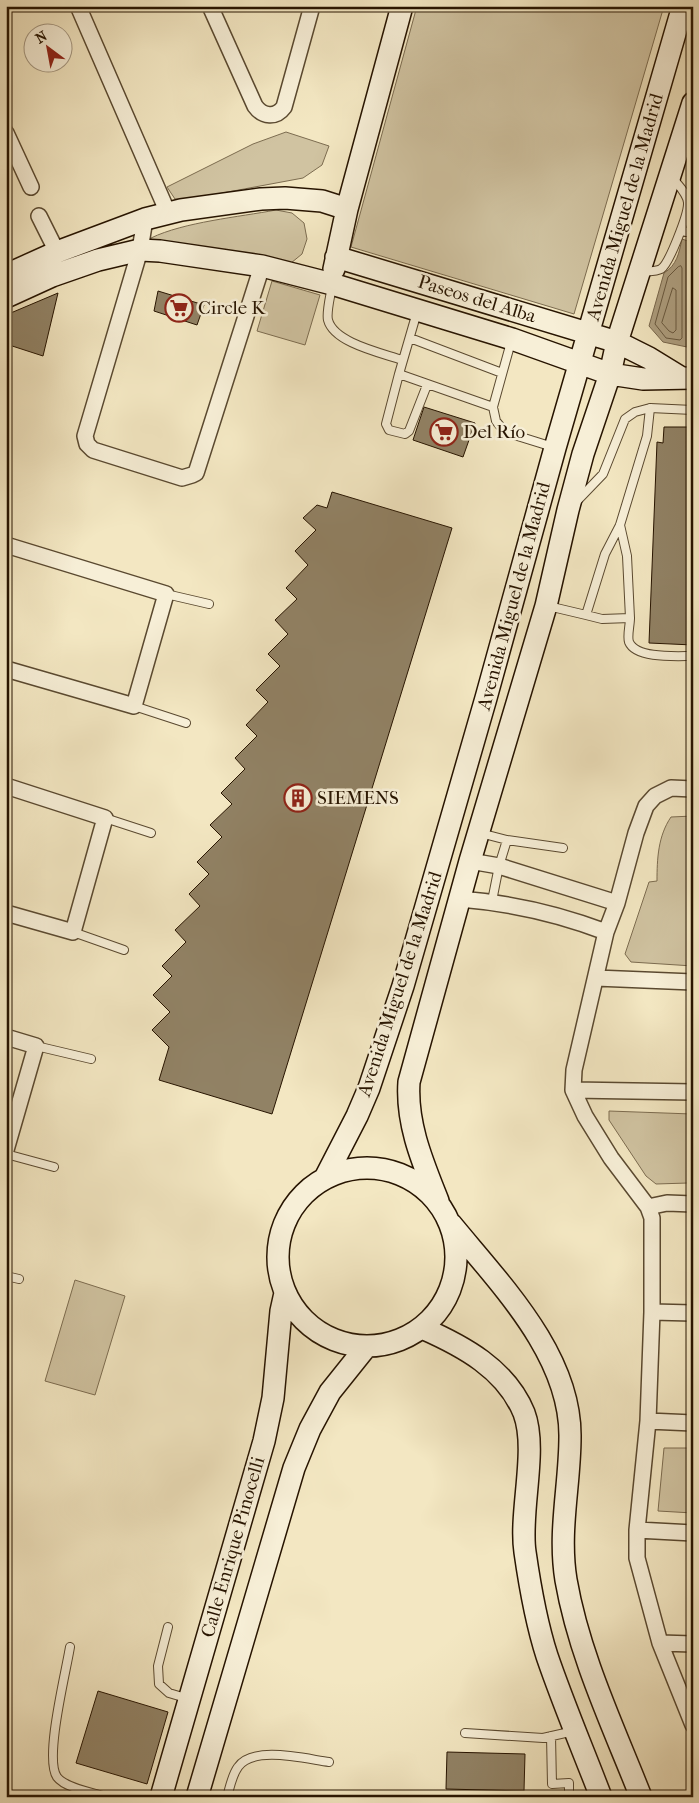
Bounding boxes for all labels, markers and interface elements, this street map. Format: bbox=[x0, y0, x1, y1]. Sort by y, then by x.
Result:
north arrow bbox=[22, 22, 72, 72]
text: N bbox=[32, 27, 51, 47]
street label: Avenida Miguel de la Madrid bbox=[582, 90, 668, 324]
street label: Paseos del Alba bbox=[415, 271, 539, 327]
supermarket icon: Circle K bbox=[164, 293, 194, 323]
place label: Circle K bbox=[198, 297, 266, 319]
supermarket icon: Del Río bbox=[429, 417, 459, 447]
place label: Del Río bbox=[463, 421, 525, 443]
street label: Avenida Miguel de la Madrid bbox=[473, 479, 555, 713]
building icon: SIEMENS bbox=[283, 783, 313, 813]
place label: SIEMENS bbox=[317, 787, 399, 809]
street label: Avenida Miguel de la Madrid bbox=[353, 868, 447, 1100]
street label: Calle Enrique Pinocelli bbox=[197, 1454, 269, 1640]

